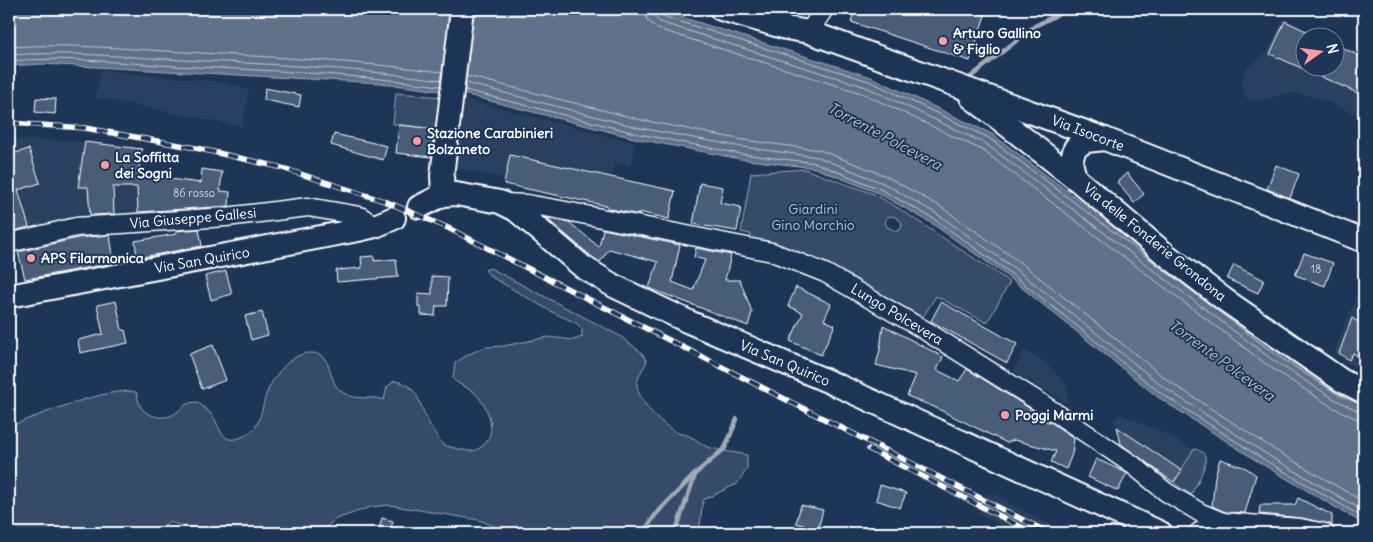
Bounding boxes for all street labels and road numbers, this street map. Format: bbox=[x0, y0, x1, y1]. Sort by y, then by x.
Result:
street label: Via Isocorte bbox=[1049, 111, 1127, 155]
street label: Via delle Fonderie Grondona bbox=[1080, 179, 1230, 305]
street label: Via Giuseppe Gallesi bbox=[129, 204, 257, 232]
street label: Via San Quirico bbox=[153, 243, 251, 277]
street label: Lungo Polcevera bbox=[848, 279, 946, 349]
street label: Via San Quirico bbox=[737, 336, 833, 390]

